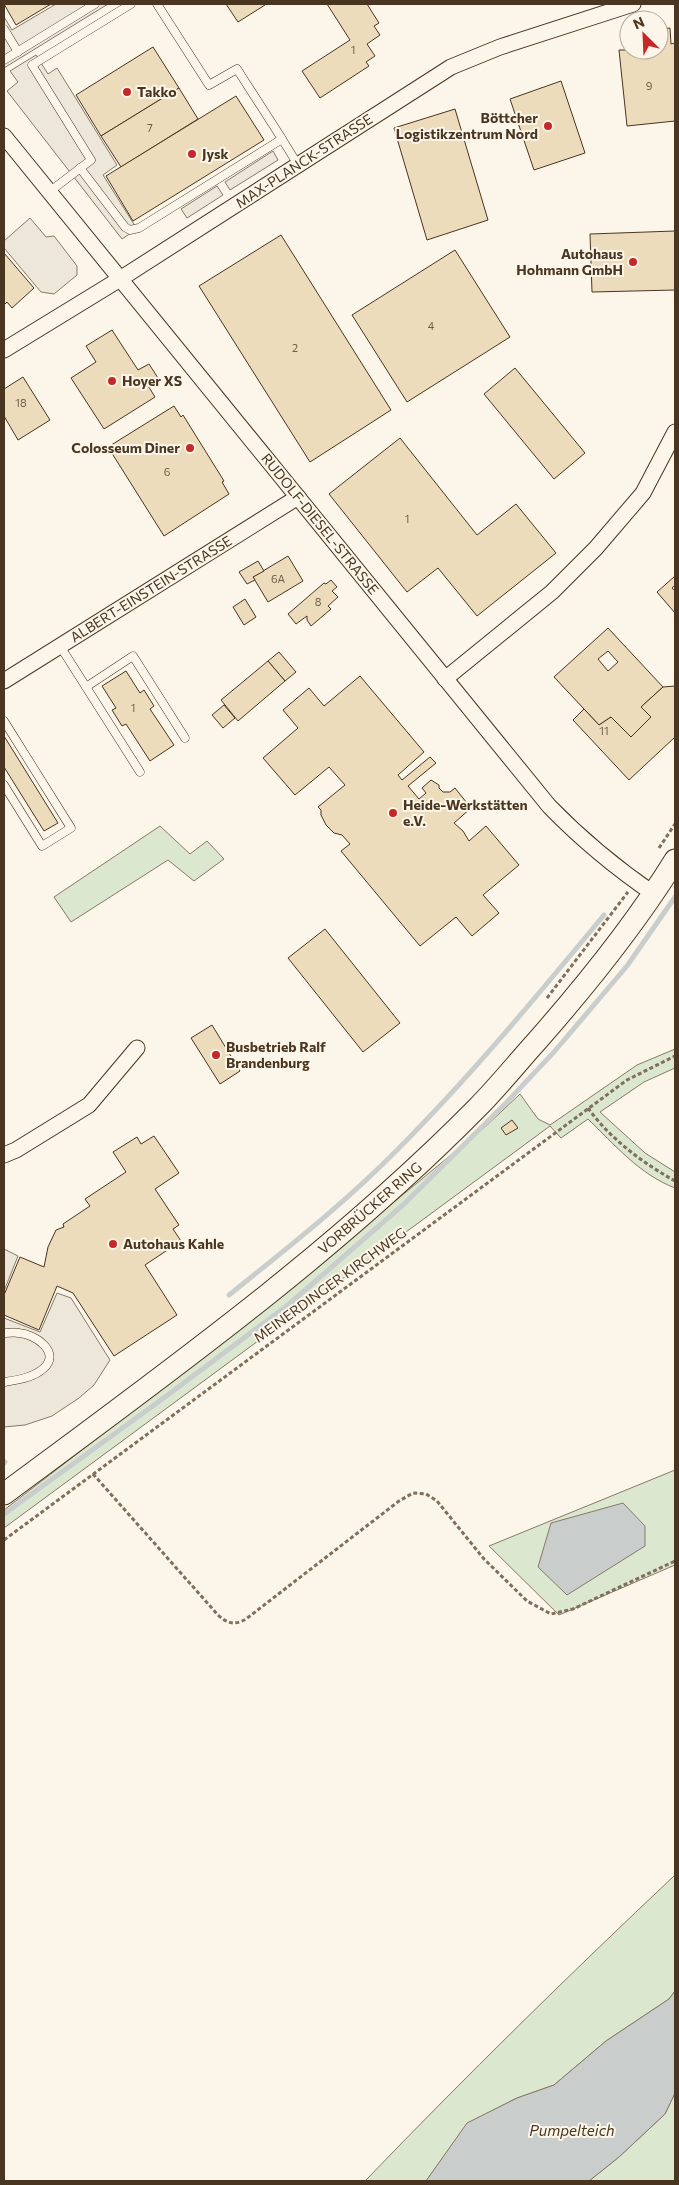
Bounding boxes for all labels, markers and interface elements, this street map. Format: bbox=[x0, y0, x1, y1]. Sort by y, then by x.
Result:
north arrow bbox=[619, 10, 669, 60]
text: N bbox=[630, 13, 647, 33]
house number: 1 bbox=[351, 43, 355, 56]
house number: 9 bbox=[646, 79, 653, 92]
place label: Takko bbox=[137, 83, 177, 100]
marker: Takko bbox=[121, 86, 133, 98]
place label: Böttcher Logistikzentrum Nord bbox=[396, 109, 538, 142]
street label: MAX-PLANCK-STRASSE bbox=[232, 110, 375, 211]
marker: Böttcher Logistikzentrum Nord bbox=[542, 120, 554, 132]
house number: 7 bbox=[147, 121, 153, 134]
place label: Jysk bbox=[202, 145, 229, 162]
marker: Jysk bbox=[186, 148, 198, 160]
place label: Autohaus Hohmann GmbH bbox=[516, 245, 623, 278]
marker: Autohaus Hohmann GmbH bbox=[627, 256, 639, 268]
house number: 4 bbox=[428, 319, 435, 332]
house number: 2 bbox=[292, 341, 298, 354]
place label: Hoyer XS bbox=[122, 372, 182, 389]
marker: Hoyer XS bbox=[106, 375, 118, 387]
house number: 18 bbox=[15, 396, 27, 409]
place label: Colosseum Diner bbox=[71, 439, 180, 456]
marker: Colosseum Diner bbox=[184, 442, 196, 454]
street label: RUDOLF-DIESEL-STRASSE bbox=[258, 450, 383, 598]
house number: 6 bbox=[164, 465, 171, 478]
house number: 1 bbox=[405, 512, 409, 525]
street label: ALBERT-EINSTEIN-STRASSE bbox=[67, 532, 235, 645]
house number: 6A bbox=[271, 572, 285, 585]
house number: 8 bbox=[315, 595, 322, 608]
house number: 1 bbox=[131, 701, 135, 714]
house number: 11 bbox=[599, 724, 609, 737]
place label: Heide-Werkstätten e.V. bbox=[403, 796, 527, 829]
marker: Heide-Werkstätten e.V. bbox=[387, 807, 399, 819]
place label: Busbetrieb Ralf Brandenburg bbox=[226, 1038, 326, 1071]
marker: Busbetrieb Ralf Brandenburg bbox=[210, 1049, 222, 1061]
street label: VORBRÜCKER RING bbox=[314, 1158, 425, 1257]
street label: MEINERDINGER KIRCHWEG bbox=[250, 1223, 409, 1346]
place label: Autohaus Kahle bbox=[123, 1235, 224, 1252]
marker: Autohaus Kahle bbox=[107, 1238, 119, 1250]
water label: Pumpelteich bbox=[529, 2121, 615, 2139]

